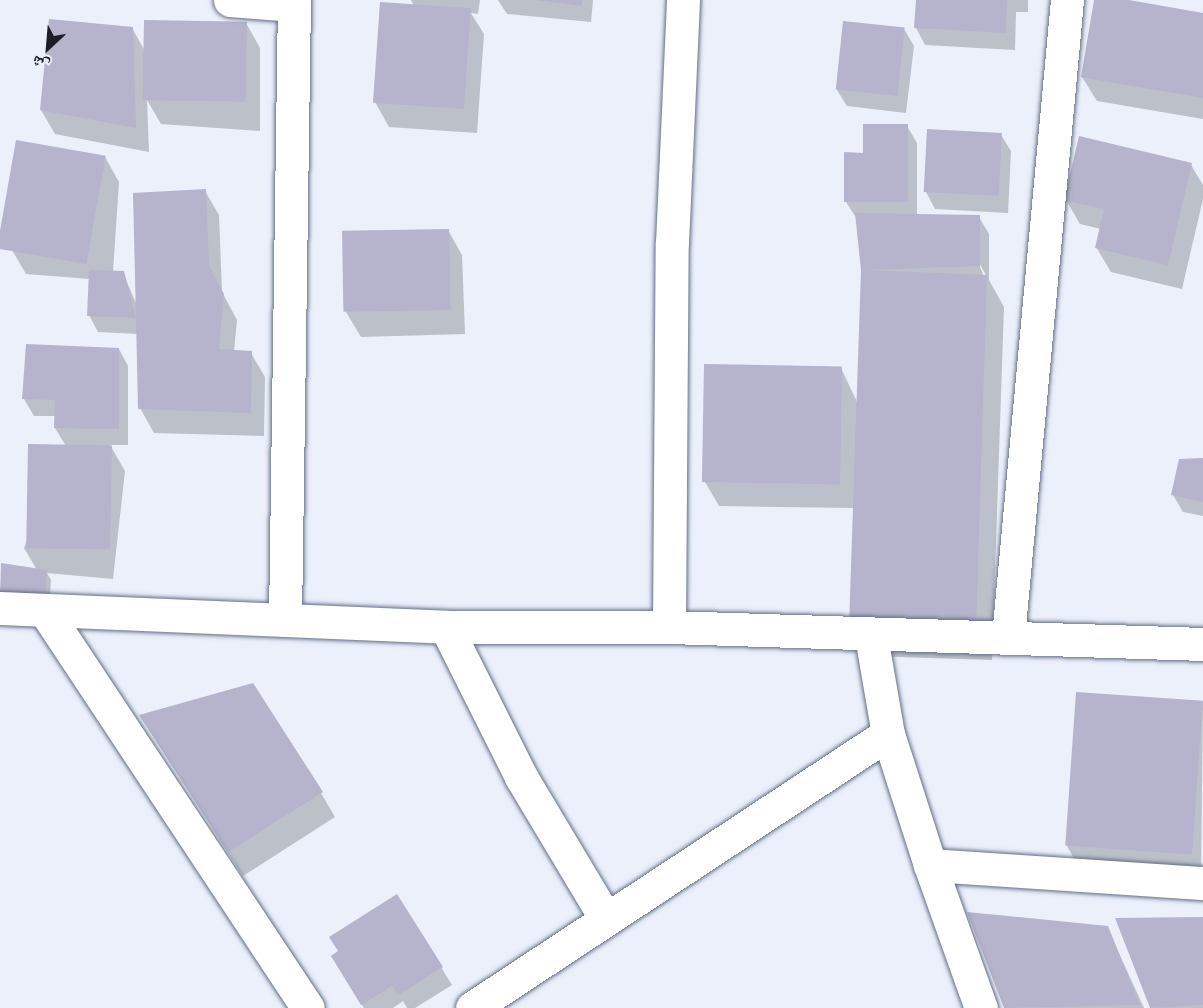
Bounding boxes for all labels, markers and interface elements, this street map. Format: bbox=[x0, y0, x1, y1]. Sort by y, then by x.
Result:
north arrow bbox=[18, 18, 78, 78]
text: ش bbox=[28, 51, 52, 77]

